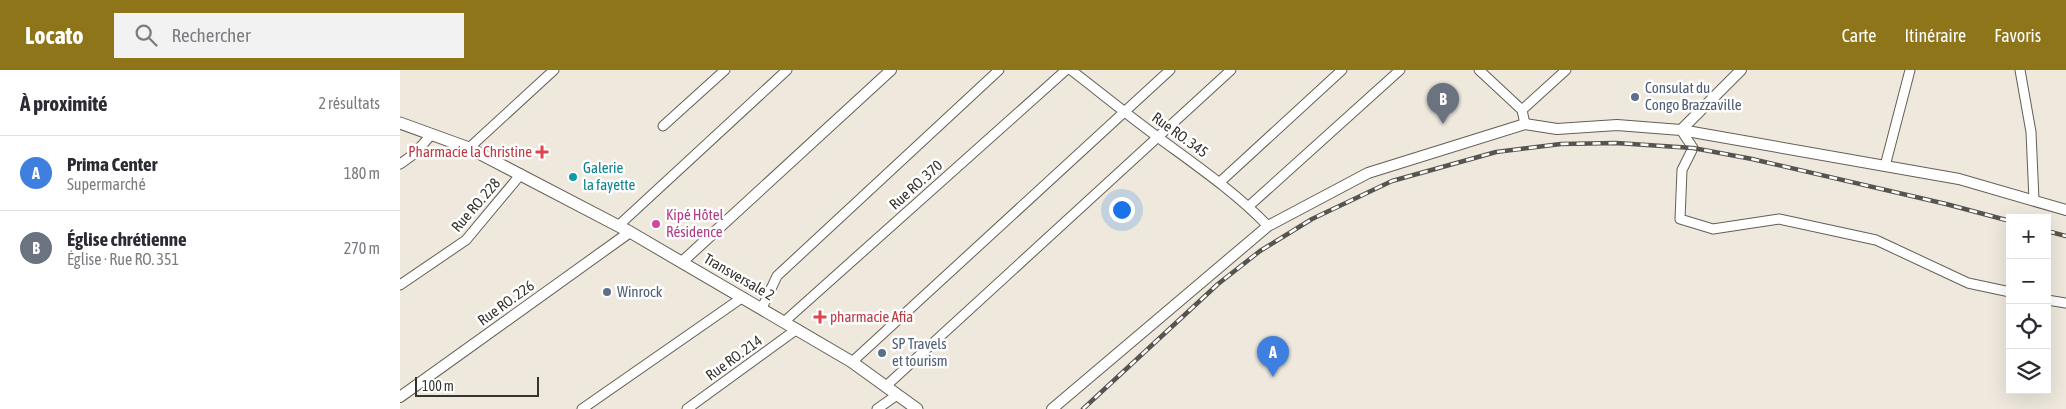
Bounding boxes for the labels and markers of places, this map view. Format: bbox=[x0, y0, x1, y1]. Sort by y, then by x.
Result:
place label: Consulat du Congo Brazzaville bbox=[1645, 79, 1742, 113]
pin: B bbox=[1427, 83, 1459, 124]
marker: Consulat du Congo Brazzaville bbox=[1629, 91, 1641, 103]
place label: Pharmacie la Christine bbox=[408, 143, 532, 160]
marker: Pharmacie la Christine bbox=[536, 146, 548, 158]
place label: Galerie la fayette bbox=[583, 159, 635, 193]
marker: Galerie la fayette bbox=[567, 171, 579, 183]
place label: Kipé Hôtel Résidence bbox=[666, 206, 724, 240]
marker: Kipé Hôtel Résidence bbox=[650, 218, 662, 230]
place label: Winrock bbox=[617, 283, 663, 300]
marker: Winrock bbox=[601, 286, 613, 298]
place label: pharmacie Afia bbox=[830, 308, 913, 325]
marker: pharmacie Afia bbox=[814, 311, 826, 323]
place label: SP Travels et tourism bbox=[892, 335, 948, 369]
pin: A bbox=[1257, 336, 1289, 377]
marker: SP Travels et tourism bbox=[876, 347, 888, 359]

